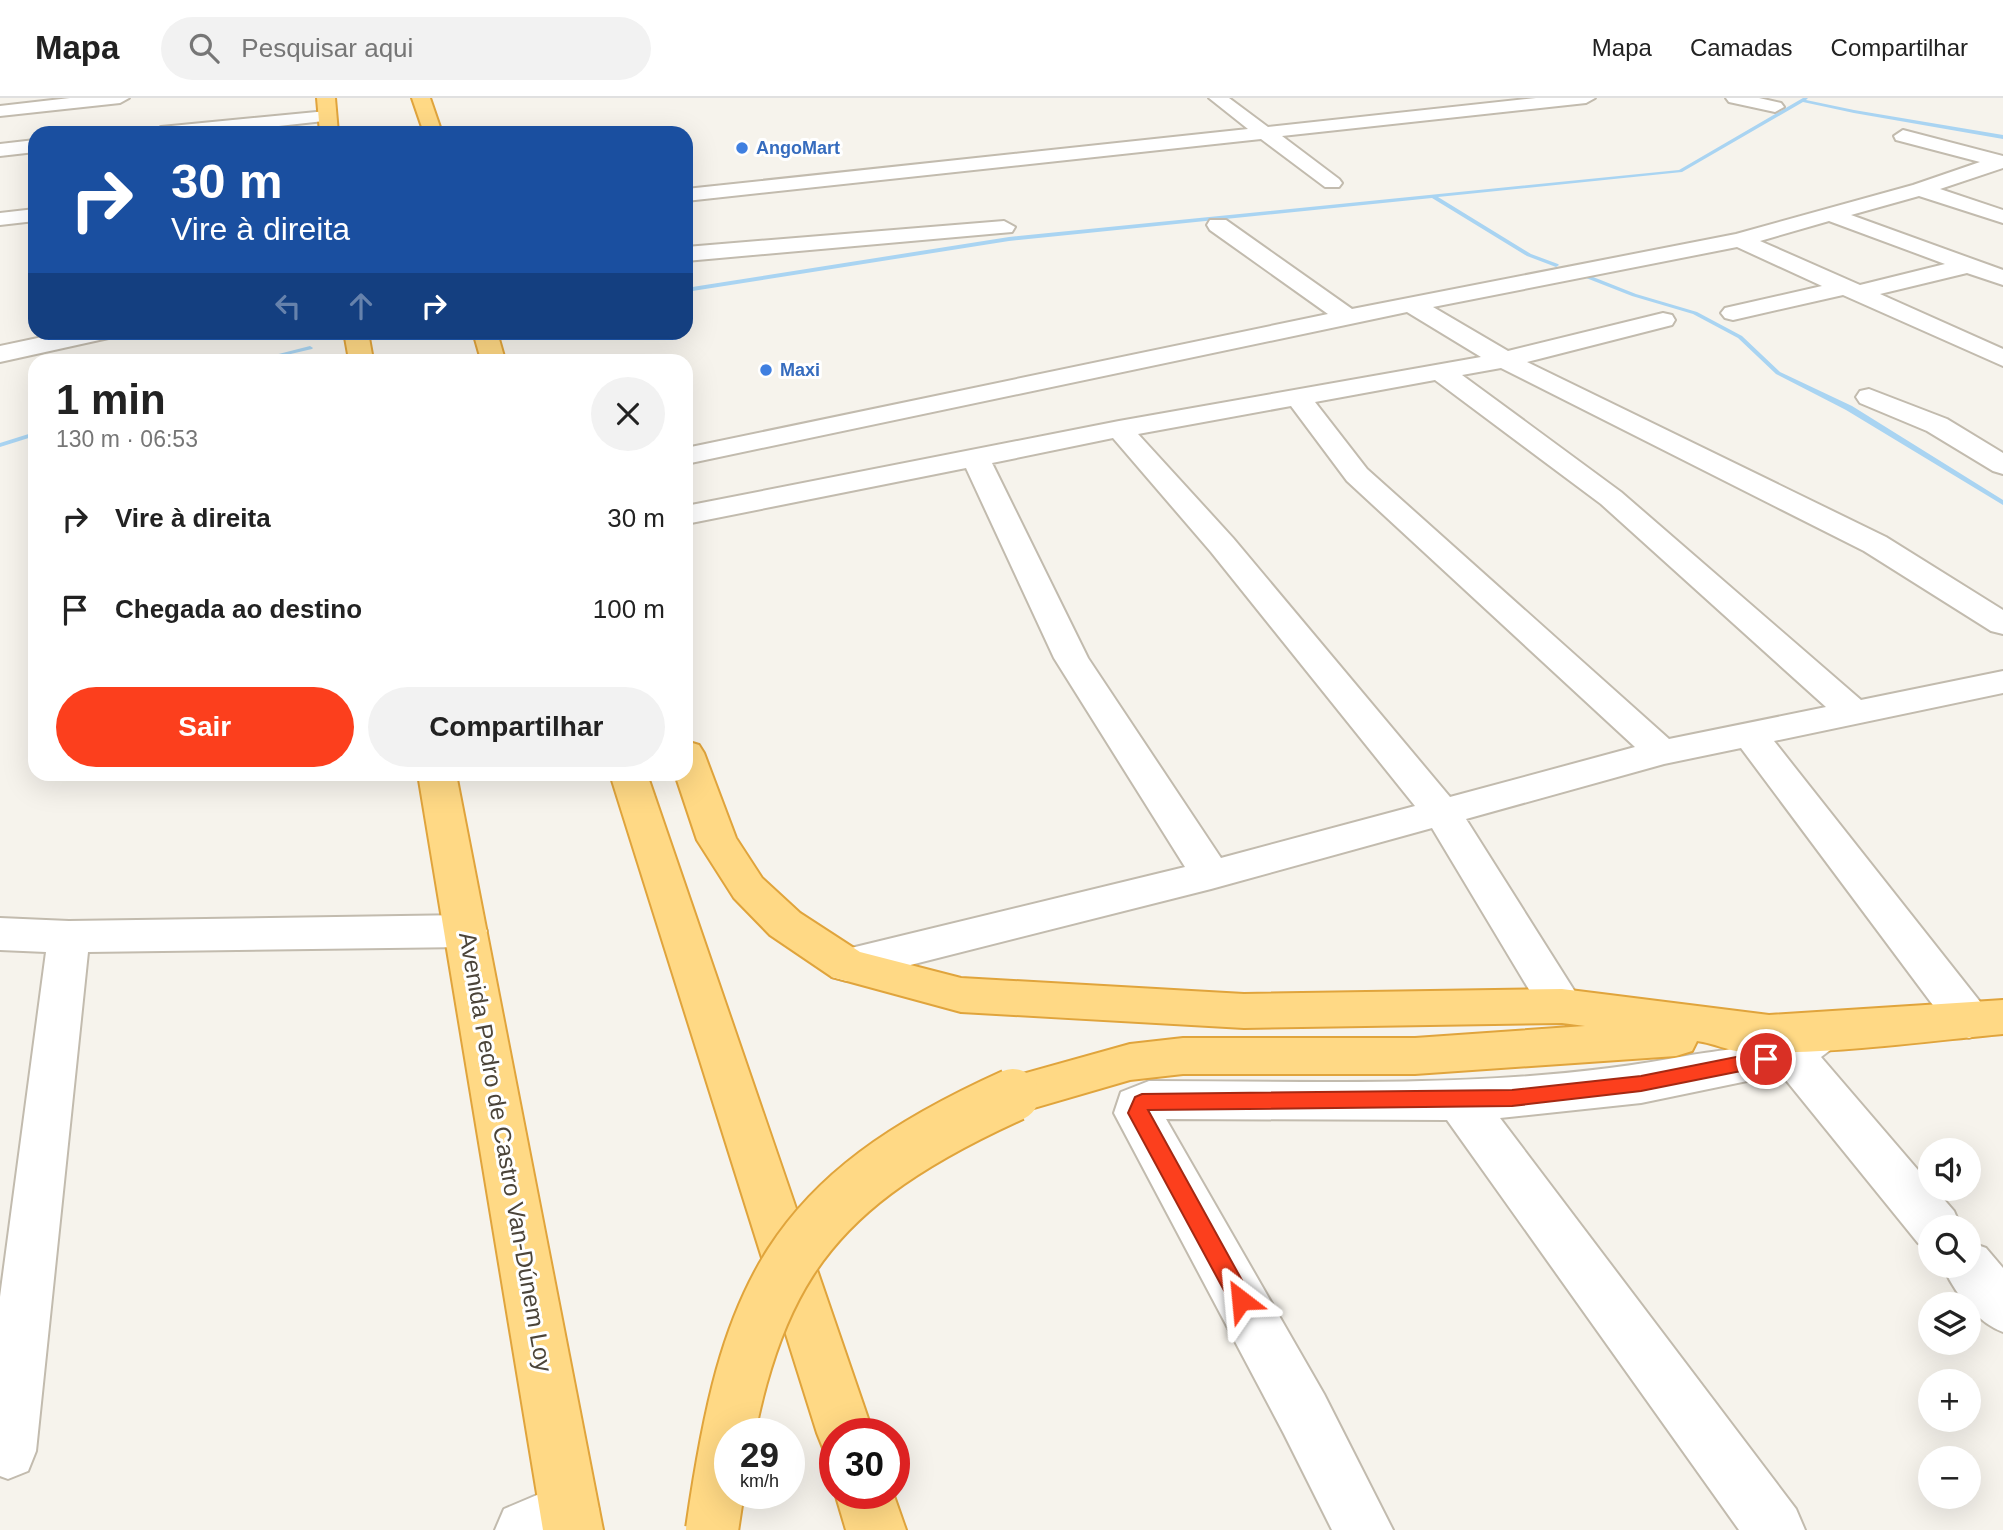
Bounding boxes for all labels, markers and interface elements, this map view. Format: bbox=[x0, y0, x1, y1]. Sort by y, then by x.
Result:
search box bbox=[161, 17, 651, 80]
text: Mapa bbox=[35, 29, 119, 66]
icon: search bbox=[185, 29, 223, 67]
text: Pesquisar aqui bbox=[241, 33, 413, 63]
text: Mapa bbox=[1592, 34, 1652, 61]
text: Camadas bbox=[1690, 34, 1793, 61]
text: Compartilhar bbox=[1831, 34, 1968, 61]
place label: AngoMart bbox=[756, 138, 840, 158]
marker: AngoMart bbox=[734, 140, 750, 156]
icon: right bbox=[56, 154, 147, 245]
text: 30 m bbox=[171, 154, 283, 208]
text: Vire à direita bbox=[171, 211, 350, 247]
icon: left bbox=[269, 287, 307, 325]
icon: ahead bbox=[342, 287, 380, 325]
icon: right bbox=[415, 287, 453, 325]
place label: Maxi bbox=[780, 360, 820, 380]
marker: Maxi bbox=[758, 362, 774, 378]
text: 1 min bbox=[56, 376, 166, 423]
button: close bbox=[591, 377, 665, 451]
text: 130 m · 06:53 bbox=[56, 426, 198, 452]
icon: right bbox=[56, 500, 94, 538]
text: Vire à direita bbox=[115, 503, 271, 533]
text: 30 m bbox=[607, 503, 665, 533]
icon: arrive bbox=[56, 591, 94, 629]
text: Chegada ao destino bbox=[115, 594, 362, 624]
text: 100 m bbox=[593, 594, 665, 624]
button: Sair bbox=[56, 687, 354, 767]
button: Compartilhar bbox=[368, 687, 665, 767]
street label: Avenida Pedro de Castro Van-Dúnem Loy bbox=[454, 930, 558, 1374]
pin bbox=[1736, 1029, 1796, 1089]
icon: arrive bbox=[1747, 1040, 1785, 1078]
map controls bbox=[1918, 1138, 1981, 1509]
button: sound bbox=[1918, 1138, 1981, 1201]
button: search bbox=[1918, 1215, 1981, 1278]
position arrow bbox=[1204, 1263, 1278, 1337]
button: layers bbox=[1918, 1292, 1981, 1355]
button: + bbox=[1918, 1369, 1981, 1432]
speed limit sign: 30 bbox=[819, 1418, 910, 1509]
text: 29 bbox=[740, 1435, 779, 1474]
button: − bbox=[1918, 1446, 1981, 1509]
text: km/h bbox=[740, 1471, 779, 1491]

